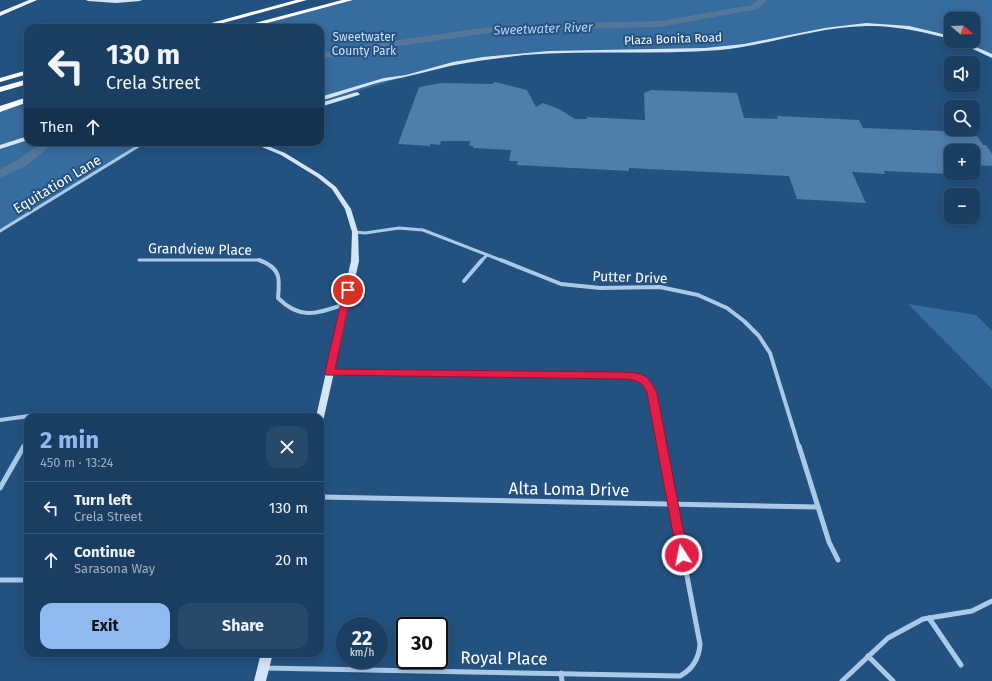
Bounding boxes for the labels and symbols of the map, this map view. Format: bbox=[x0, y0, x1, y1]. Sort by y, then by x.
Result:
north arrow bbox=[944, 12, 980, 48]
water label: Sweetwater River bbox=[492, 19, 594, 38]
park label: Sweetwater County Park bbox=[332, 30, 397, 58]
street label: Plaza Bonita Road bbox=[624, 30, 722, 48]
street label: Equitation Lane bbox=[10, 151, 104, 217]
street label: Grandview Place bbox=[148, 240, 252, 259]
street label: Putter Drive bbox=[592, 268, 668, 287]
pin bbox=[331, 273, 365, 307]
street label: Alta Loma Drive bbox=[508, 478, 629, 501]
position arrow bbox=[661, 534, 703, 576]
speed limit sign: 30 bbox=[396, 617, 448, 669]
street label: Royal Place bbox=[460, 647, 548, 670]

